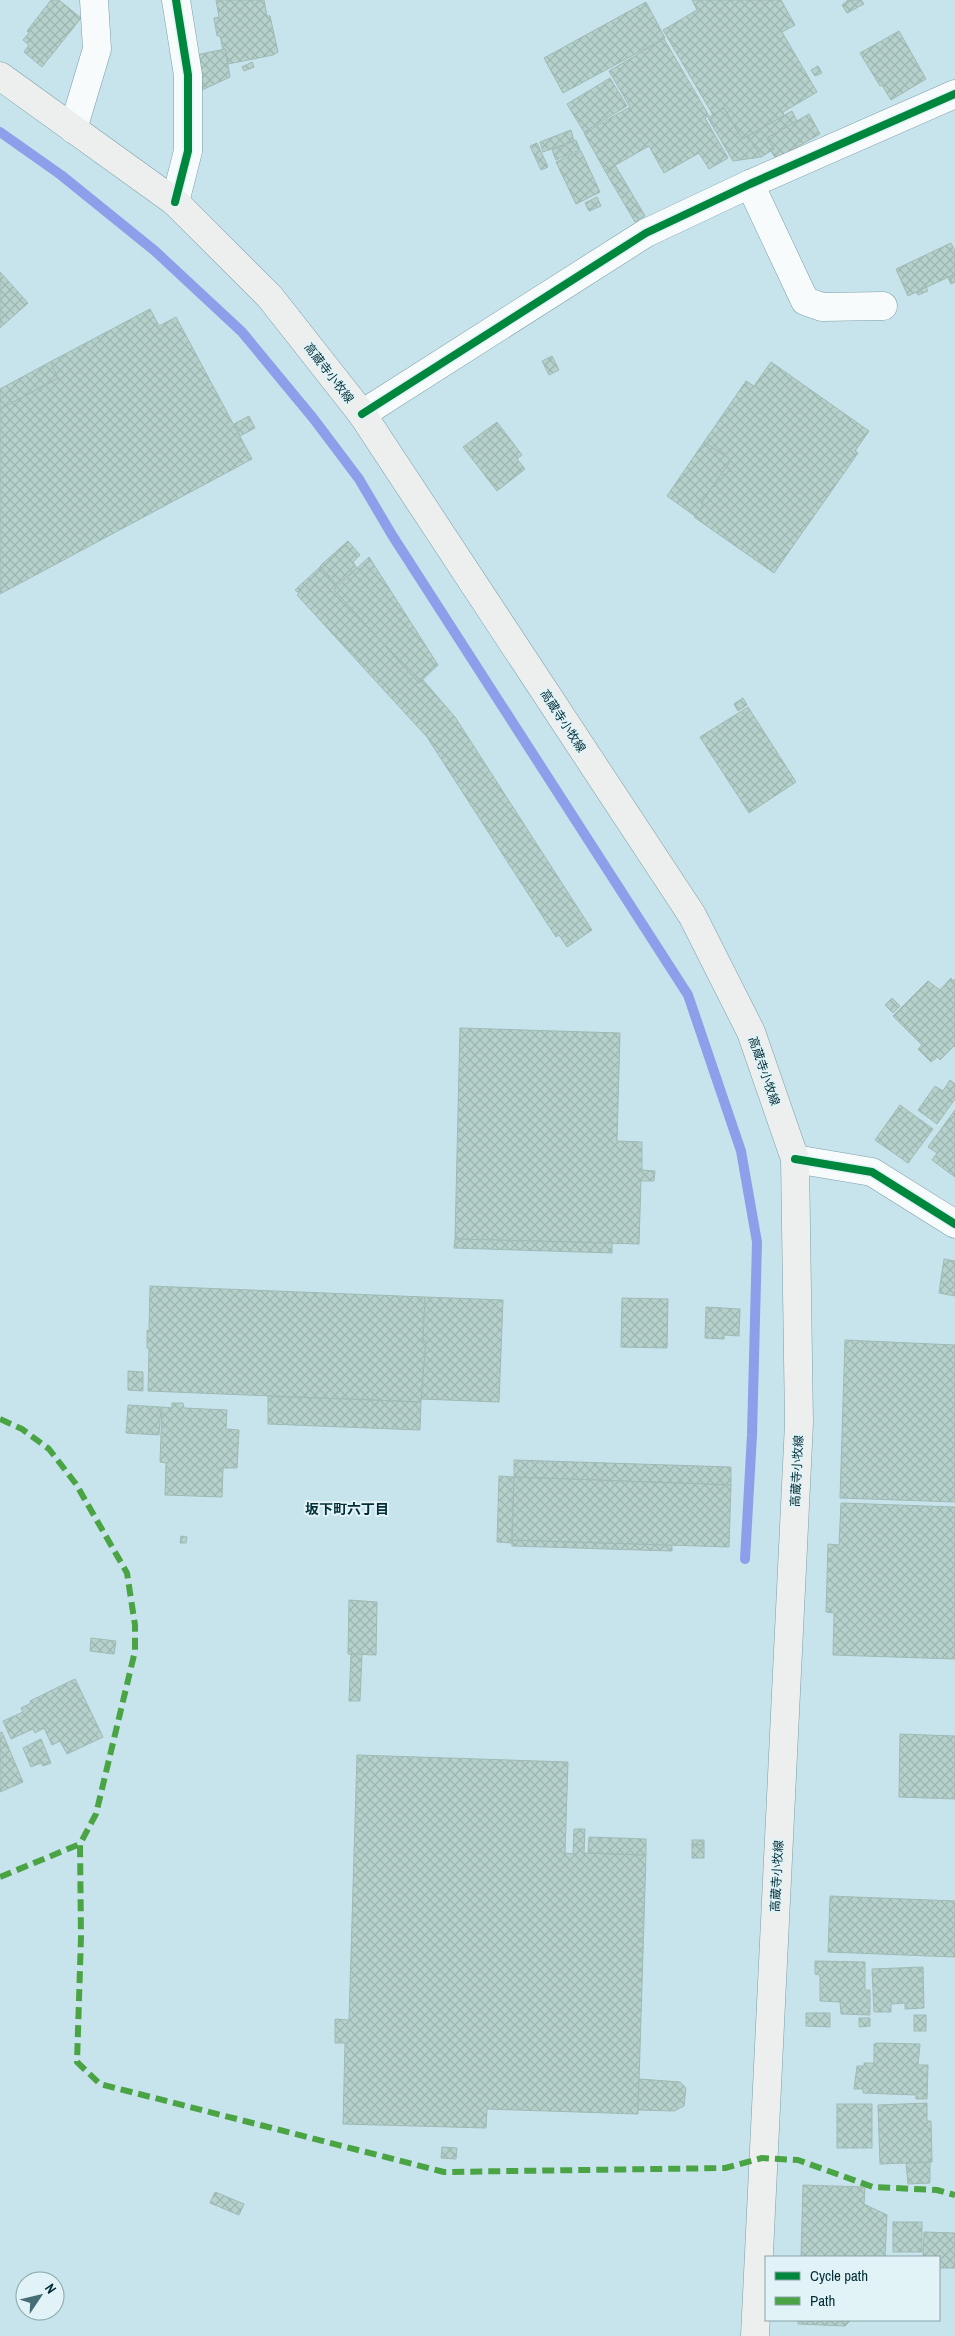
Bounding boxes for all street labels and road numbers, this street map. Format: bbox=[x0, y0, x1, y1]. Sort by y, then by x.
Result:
street label: 高蔵寺小牧線 bbox=[301, 340, 357, 406]
street label: 高蔵寺小牧線 bbox=[537, 686, 589, 756]
street label: 高蔵寺小牧線 bbox=[745, 1034, 783, 1108]
street label: 高蔵寺小牧線 bbox=[787, 1435, 807, 1507]
street label: 高蔵寺小牧線 bbox=[767, 1840, 787, 1912]

